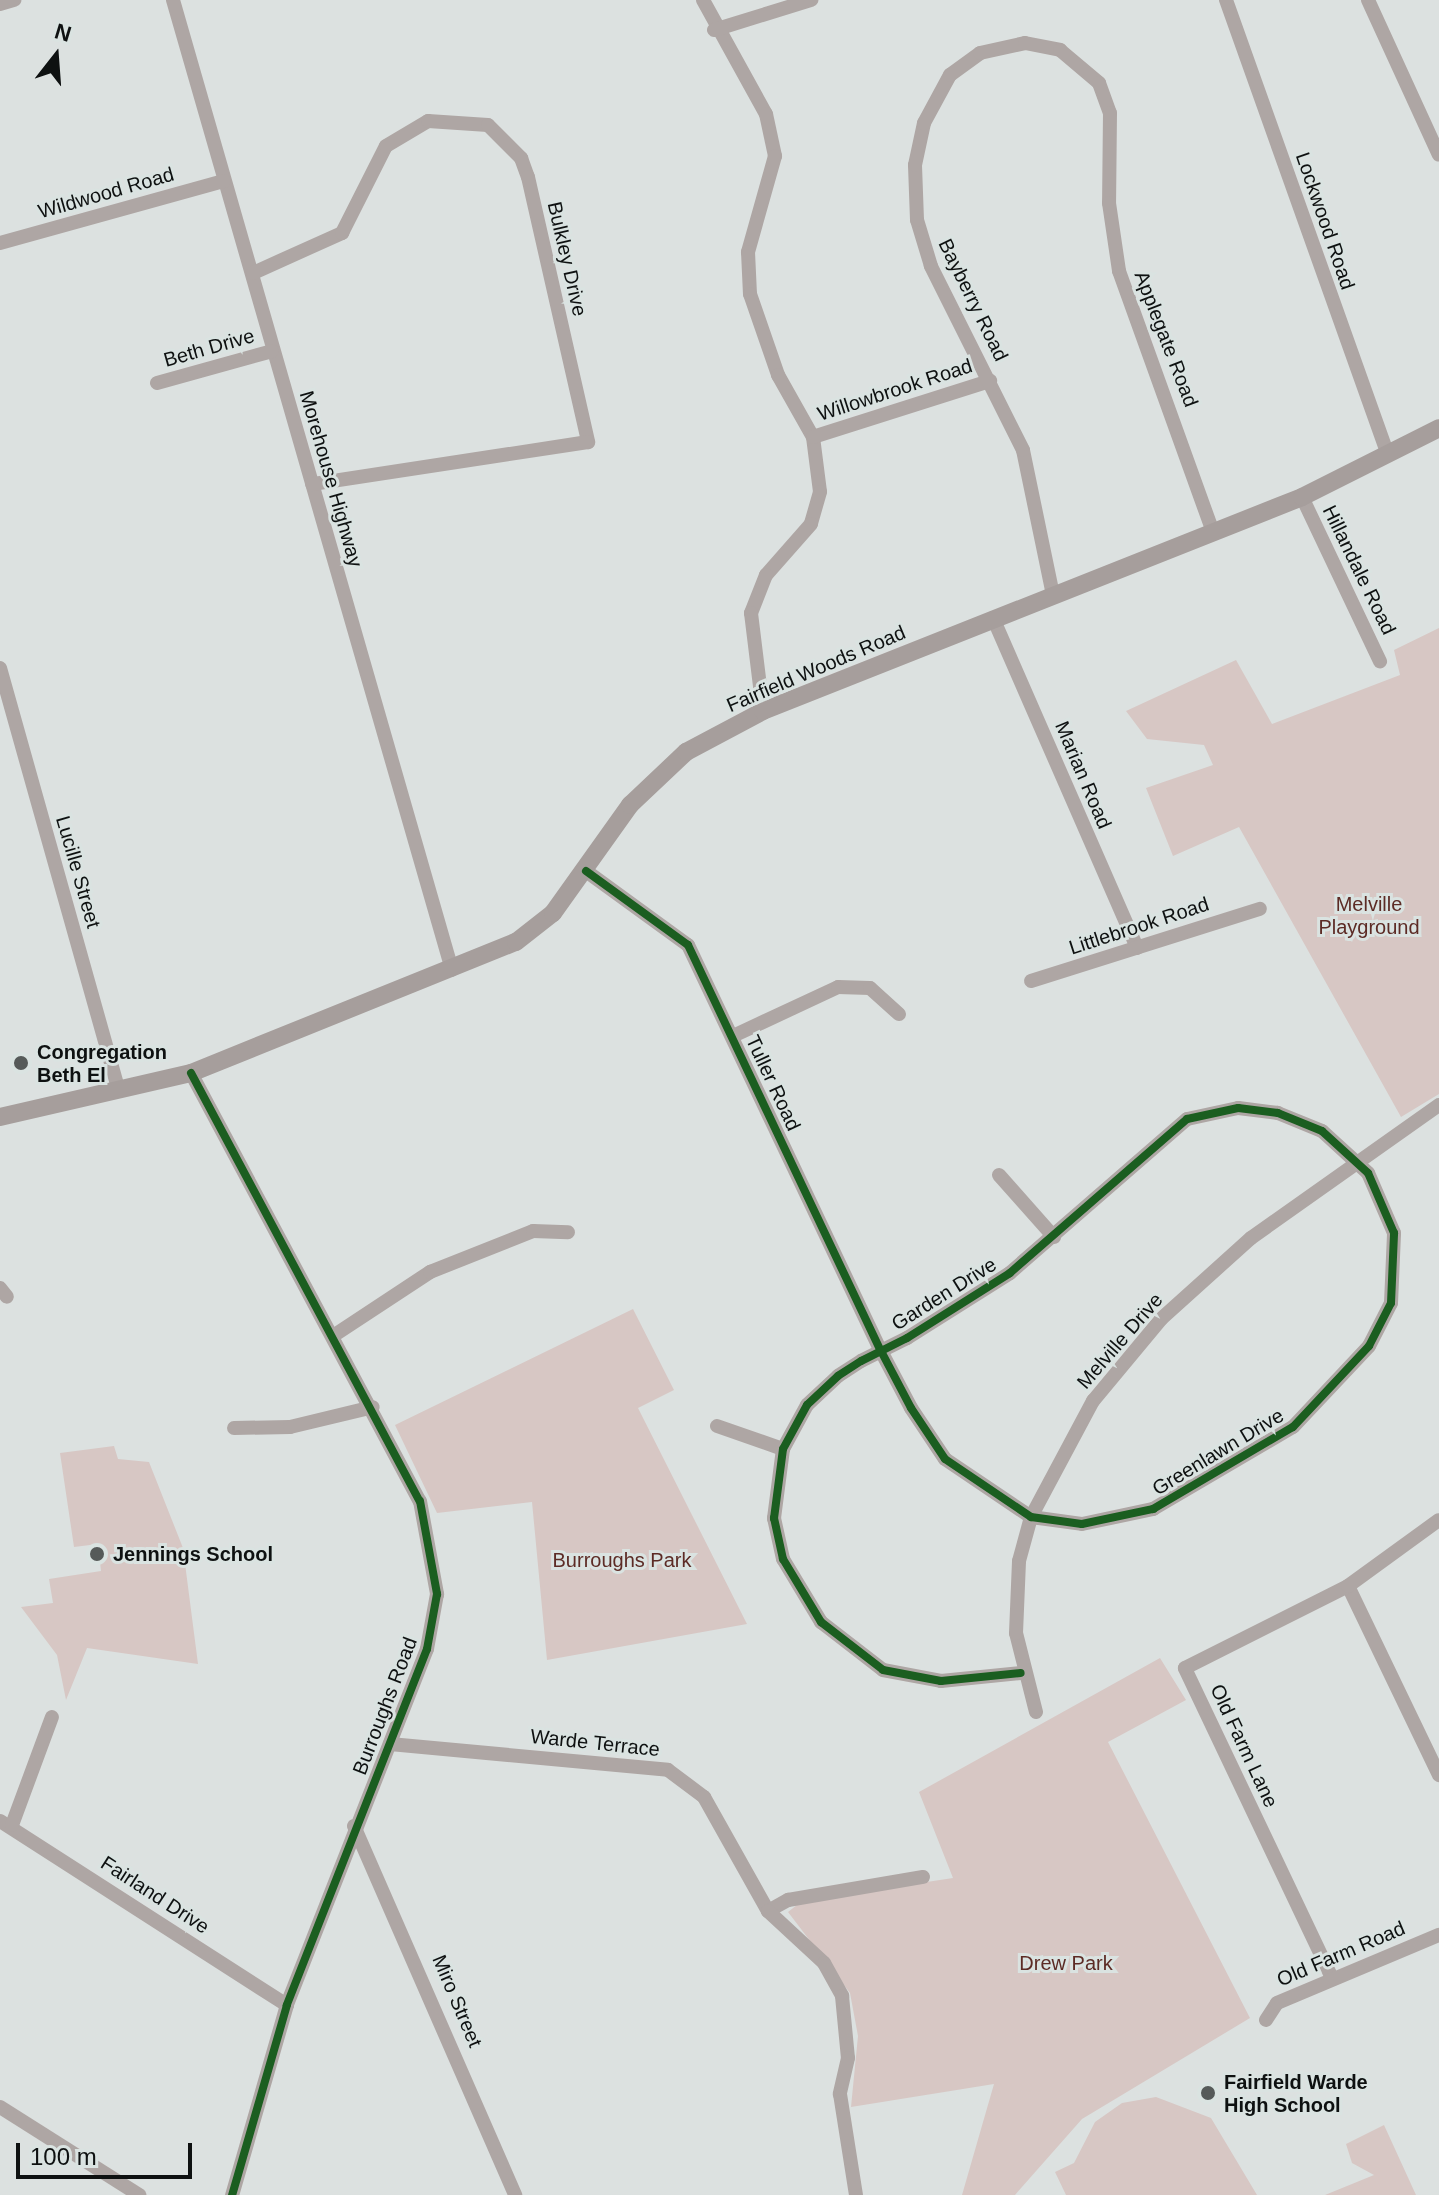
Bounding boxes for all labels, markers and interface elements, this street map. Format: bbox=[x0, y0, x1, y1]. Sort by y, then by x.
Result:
north arrow bbox=[16, 16, 96, 96]
text: N bbox=[52, 18, 74, 47]
street label: Lockwood Road bbox=[1290, 149, 1360, 293]
street label: Wildwood Road bbox=[35, 162, 177, 224]
street label: Bulkley Drive bbox=[542, 199, 592, 319]
street label: Bayberry Road bbox=[933, 235, 1013, 365]
street label: Applegate Road bbox=[1129, 268, 1203, 410]
street label: Beth Drive bbox=[161, 324, 257, 372]
street label: Willowbrook Road bbox=[815, 354, 975, 426]
street label: Morehouse Highway bbox=[294, 388, 368, 570]
street label: Hillandale Road bbox=[1317, 501, 1401, 639]
street label: Fairfield Woods Road bbox=[723, 620, 909, 718]
street label: Marian Road bbox=[1050, 718, 1116, 832]
street label: Lucille Street bbox=[51, 813, 105, 931]
street label: Littlebrook Road bbox=[1066, 892, 1212, 960]
park label: Melville Playground bbox=[1318, 893, 1420, 940]
street label: Tuller Road bbox=[740, 1031, 806, 1135]
place label: Congregation Beth El bbox=[37, 1040, 167, 1087]
marker: Congregation Beth El bbox=[12, 1054, 30, 1072]
street label: Garden Drive bbox=[887, 1252, 1001, 1336]
street label: Melville Drive bbox=[1072, 1288, 1168, 1394]
street label: Greenlawn Drive bbox=[1148, 1403, 1288, 1501]
place label: Jennings School bbox=[113, 1542, 273, 1566]
marker: Jennings School bbox=[88, 1545, 106, 1563]
park label: Burroughs Park bbox=[553, 1548, 691, 1572]
street label: Burroughs Road bbox=[348, 1634, 422, 1778]
street label: Old Farm Lane bbox=[1205, 1680, 1283, 1812]
street label: Warde Terrace bbox=[529, 1724, 661, 1762]
street label: Fairland Drive bbox=[96, 1851, 214, 1939]
street label: Old Farm Road bbox=[1273, 1916, 1409, 1992]
street label: Miro Street bbox=[427, 1951, 487, 2051]
park label: Drew Park bbox=[1019, 1951, 1113, 1975]
place label: Fairfield Warde High School bbox=[1224, 2070, 1368, 2117]
marker: Fairfield Warde High School bbox=[1199, 2084, 1217, 2102]
scale bar bbox=[20, 2127, 196, 2177]
text: 100 m bbox=[30, 2143, 97, 2170]

